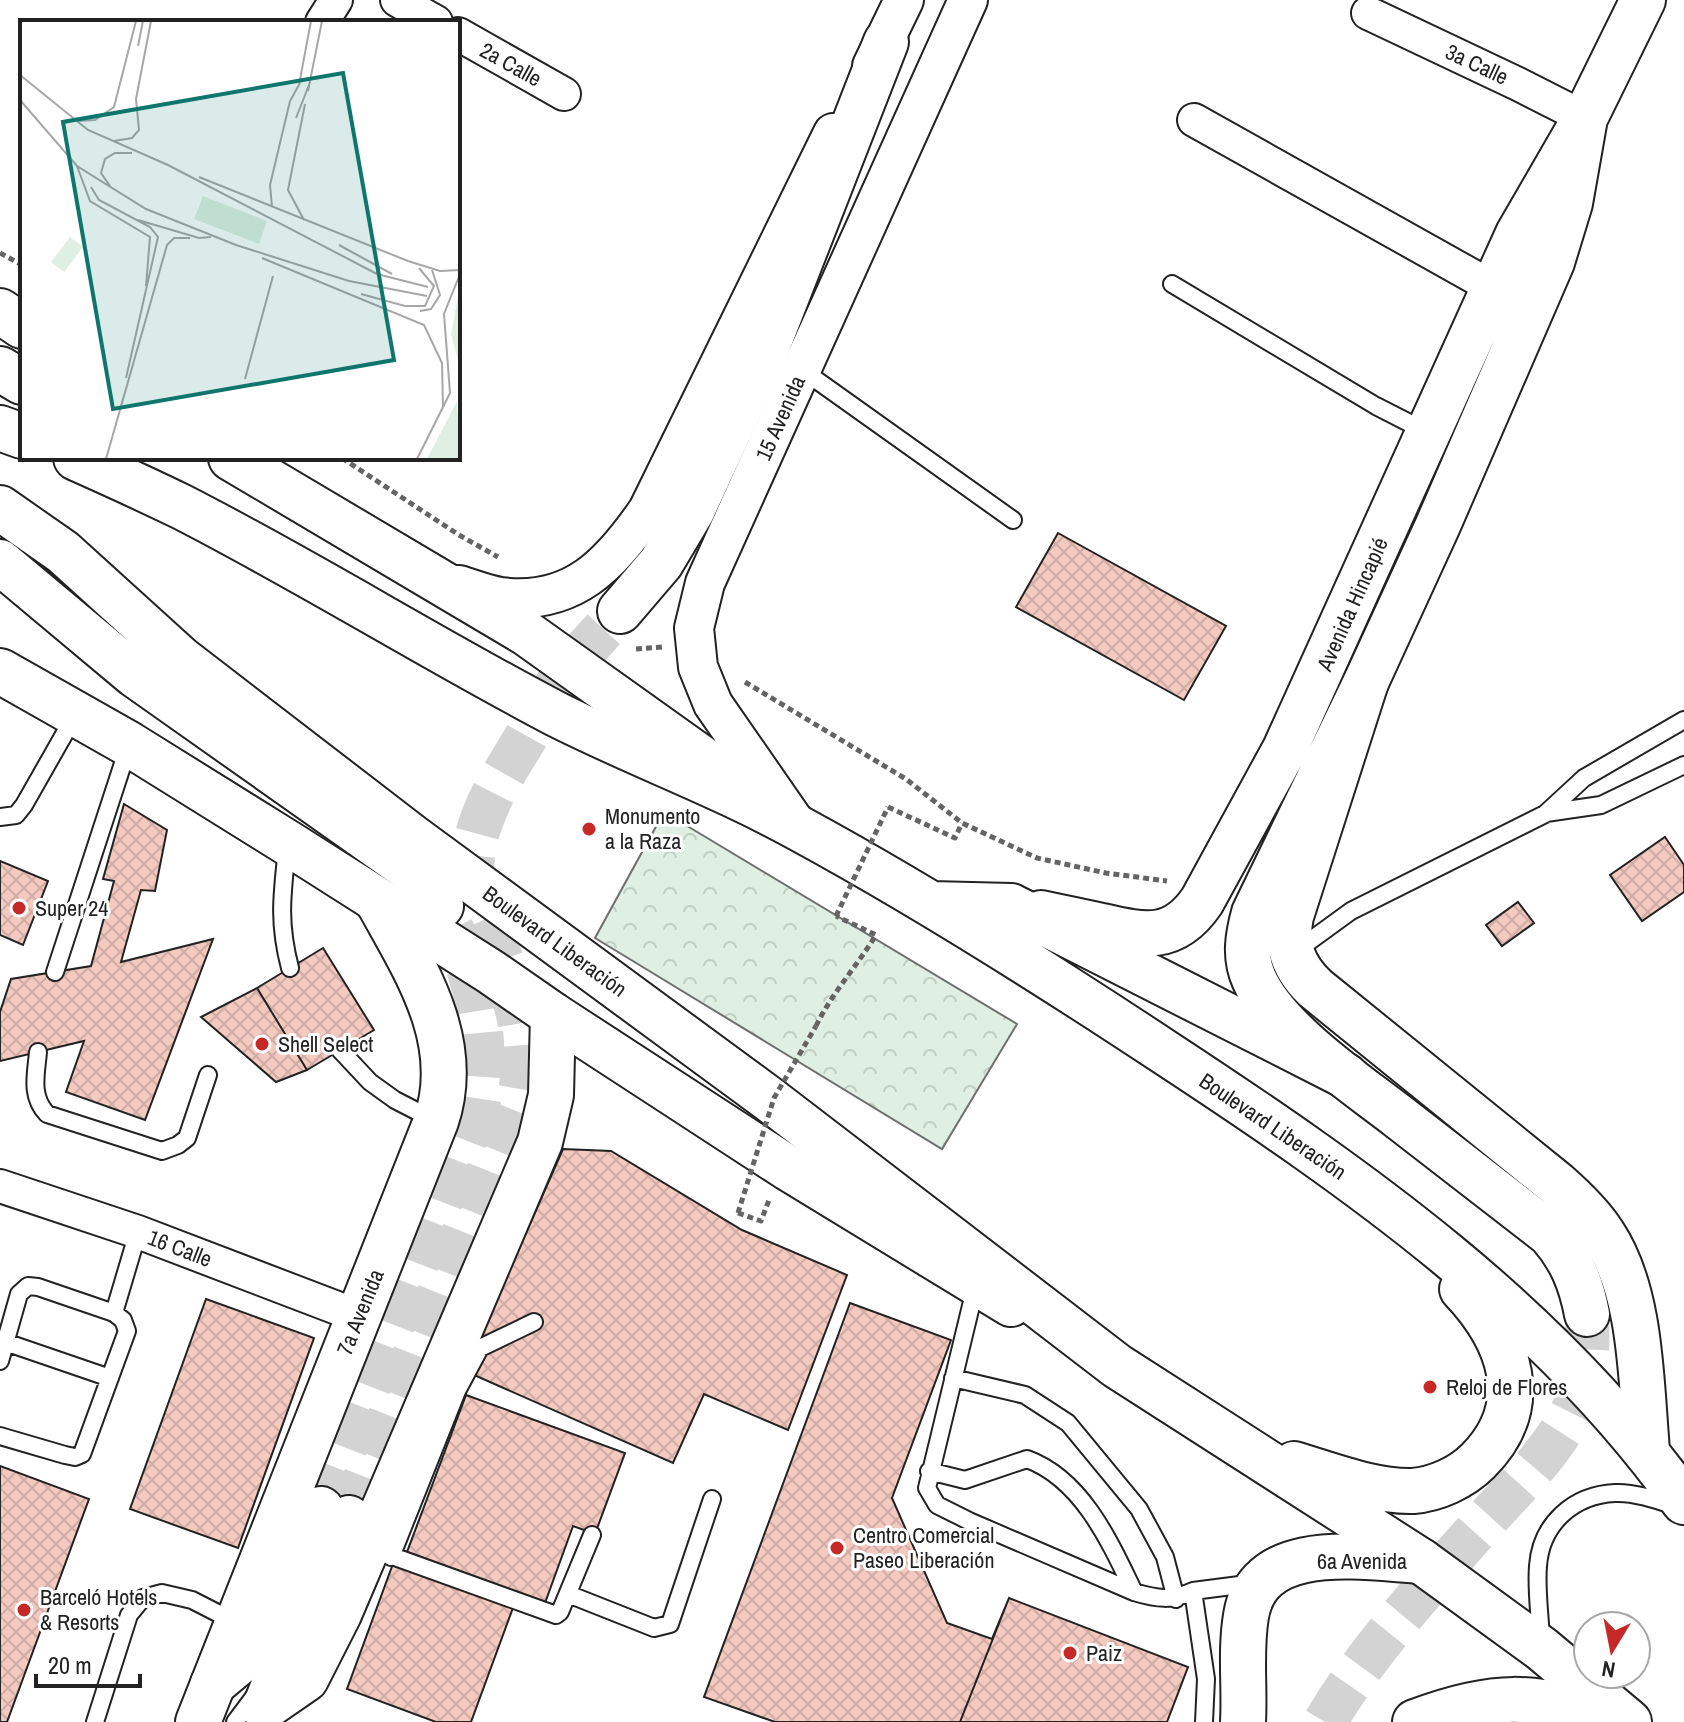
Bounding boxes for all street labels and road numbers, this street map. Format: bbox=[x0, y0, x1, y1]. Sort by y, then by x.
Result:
street label: 2a Calle bbox=[475, 35, 547, 93]
street label: 3a Calle bbox=[1441, 36, 1513, 92]
street label: 15 Avenida bbox=[748, 371, 812, 465]
street label: Avenida Hincapié bbox=[1309, 533, 1395, 676]
street label: Boulevard Liberación bbox=[477, 878, 633, 1004]
street label: Boulevard Liberación bbox=[1194, 1066, 1352, 1186]
street label: 16 Calle bbox=[144, 1222, 216, 1274]
street label: 7a Avenida bbox=[329, 1265, 391, 1359]
street label: 6a Avenida bbox=[1317, 1546, 1407, 1576]

